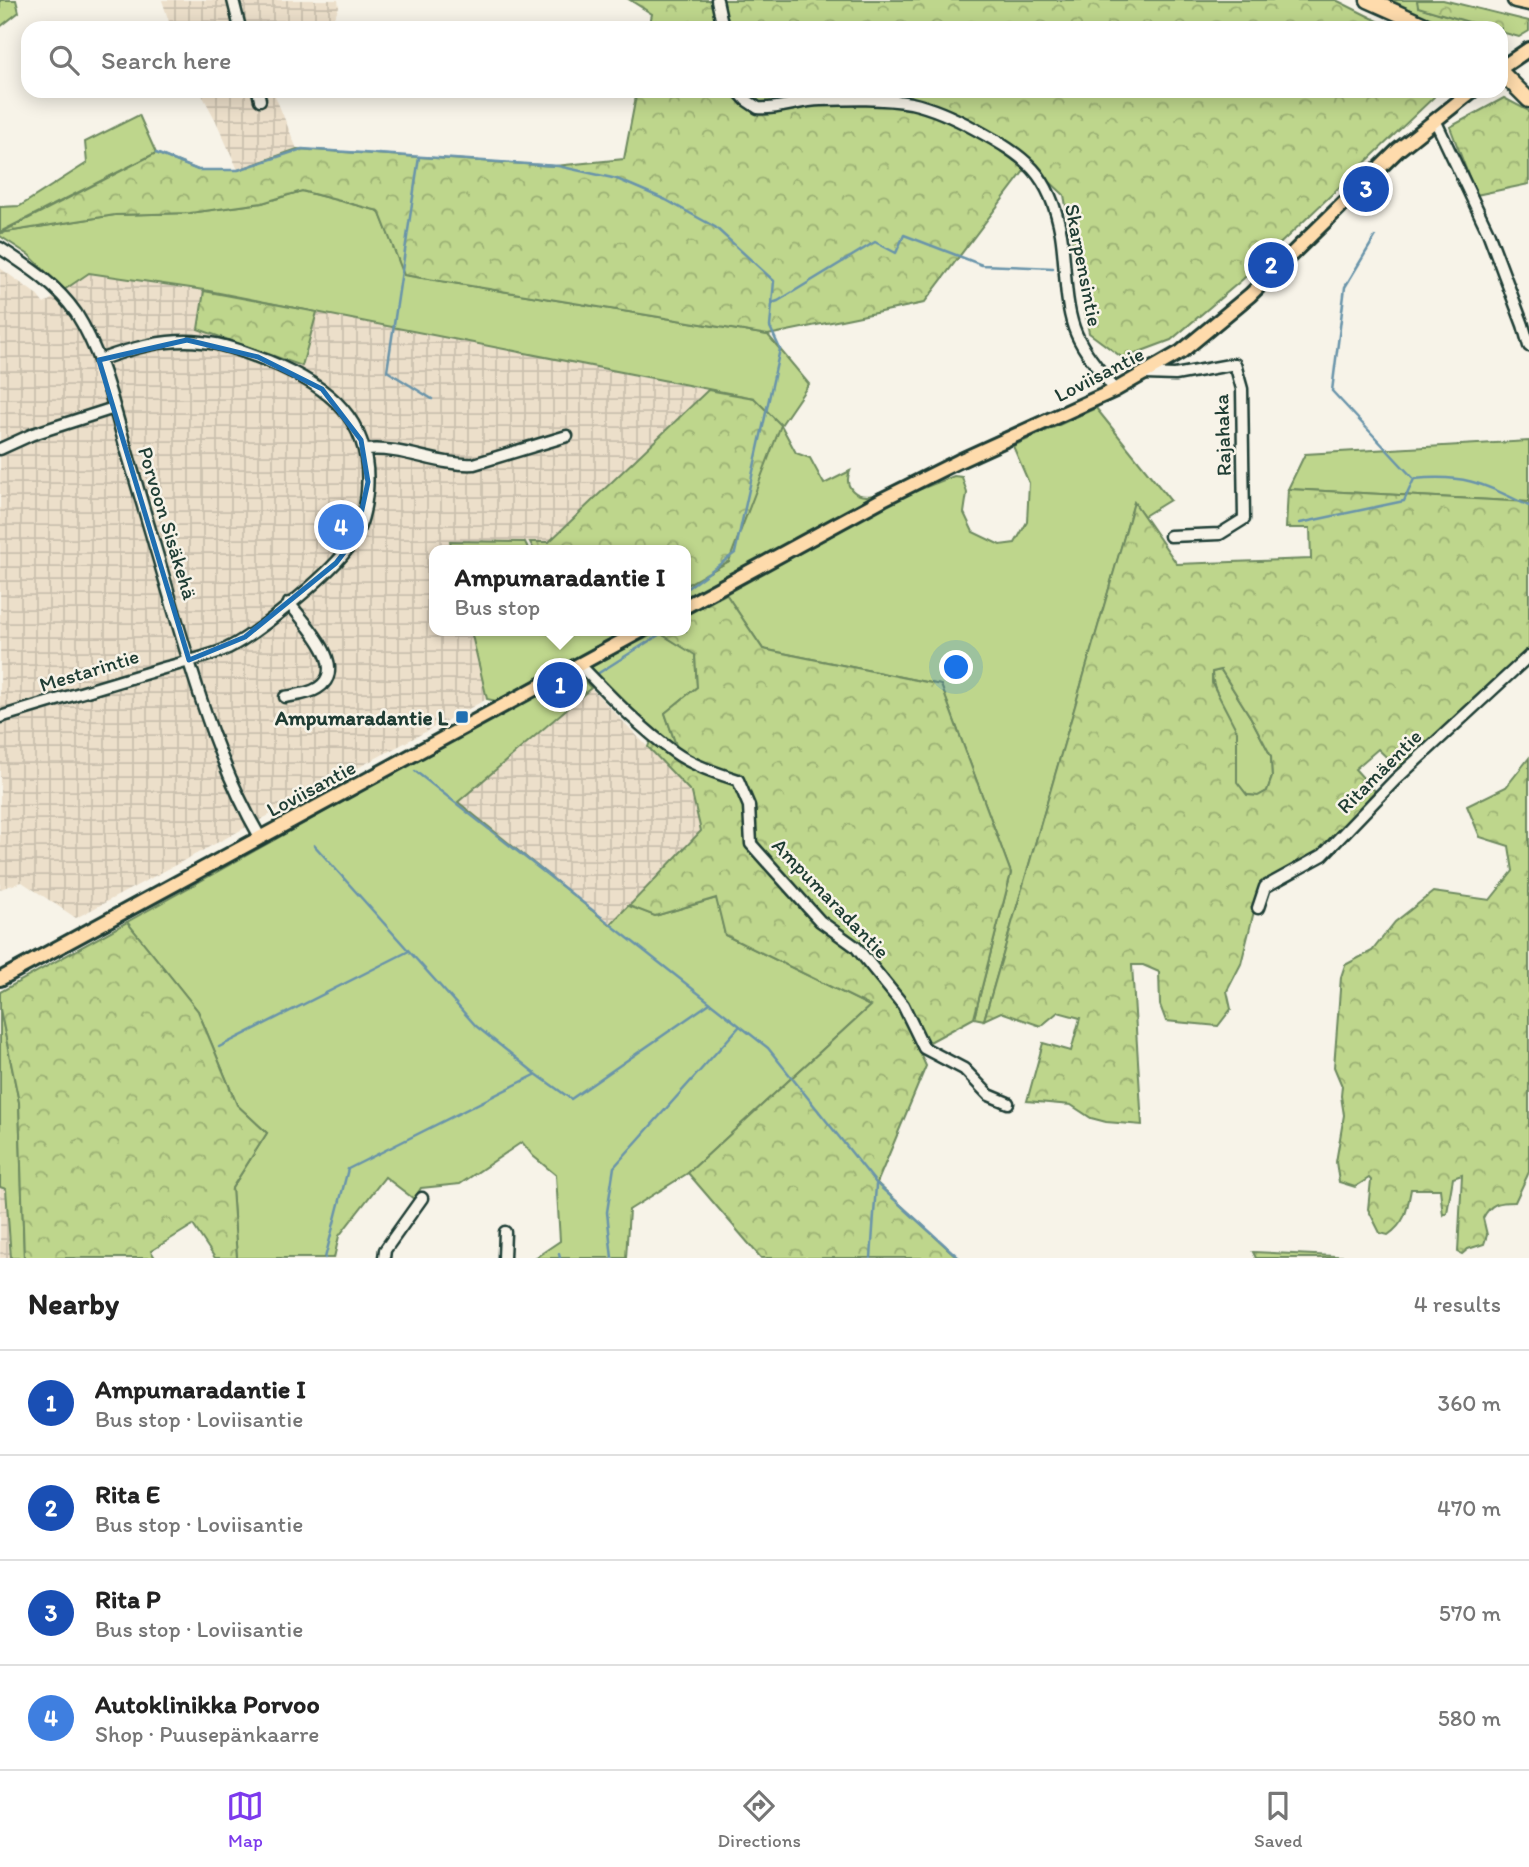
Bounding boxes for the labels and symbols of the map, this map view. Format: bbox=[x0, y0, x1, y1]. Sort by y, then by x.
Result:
pin: 3 bbox=[1343, 163, 1389, 215]
street label: Skarpensintie bbox=[1060, 202, 1108, 328]
pin: 2 bbox=[1248, 239, 1294, 291]
street label: Loviisantie bbox=[1050, 341, 1148, 407]
street label: Rajahaka bbox=[1208, 393, 1236, 477]
street label: Porvoon Sisäkehä bbox=[133, 444, 203, 602]
pin: 4 bbox=[318, 501, 364, 553]
street label: Mestarintie bbox=[36, 643, 142, 697]
your location bbox=[939, 650, 973, 684]
pin: 1 bbox=[537, 659, 583, 711]
place label: Ampumaradantie L bbox=[274, 705, 448, 731]
marker: Ampumaradantie L bbox=[454, 709, 470, 725]
street label: Ritamäentie bbox=[1331, 723, 1427, 819]
street label: Loviisantie bbox=[262, 754, 360, 822]
street label: Ampumaradantie bbox=[767, 833, 895, 963]

